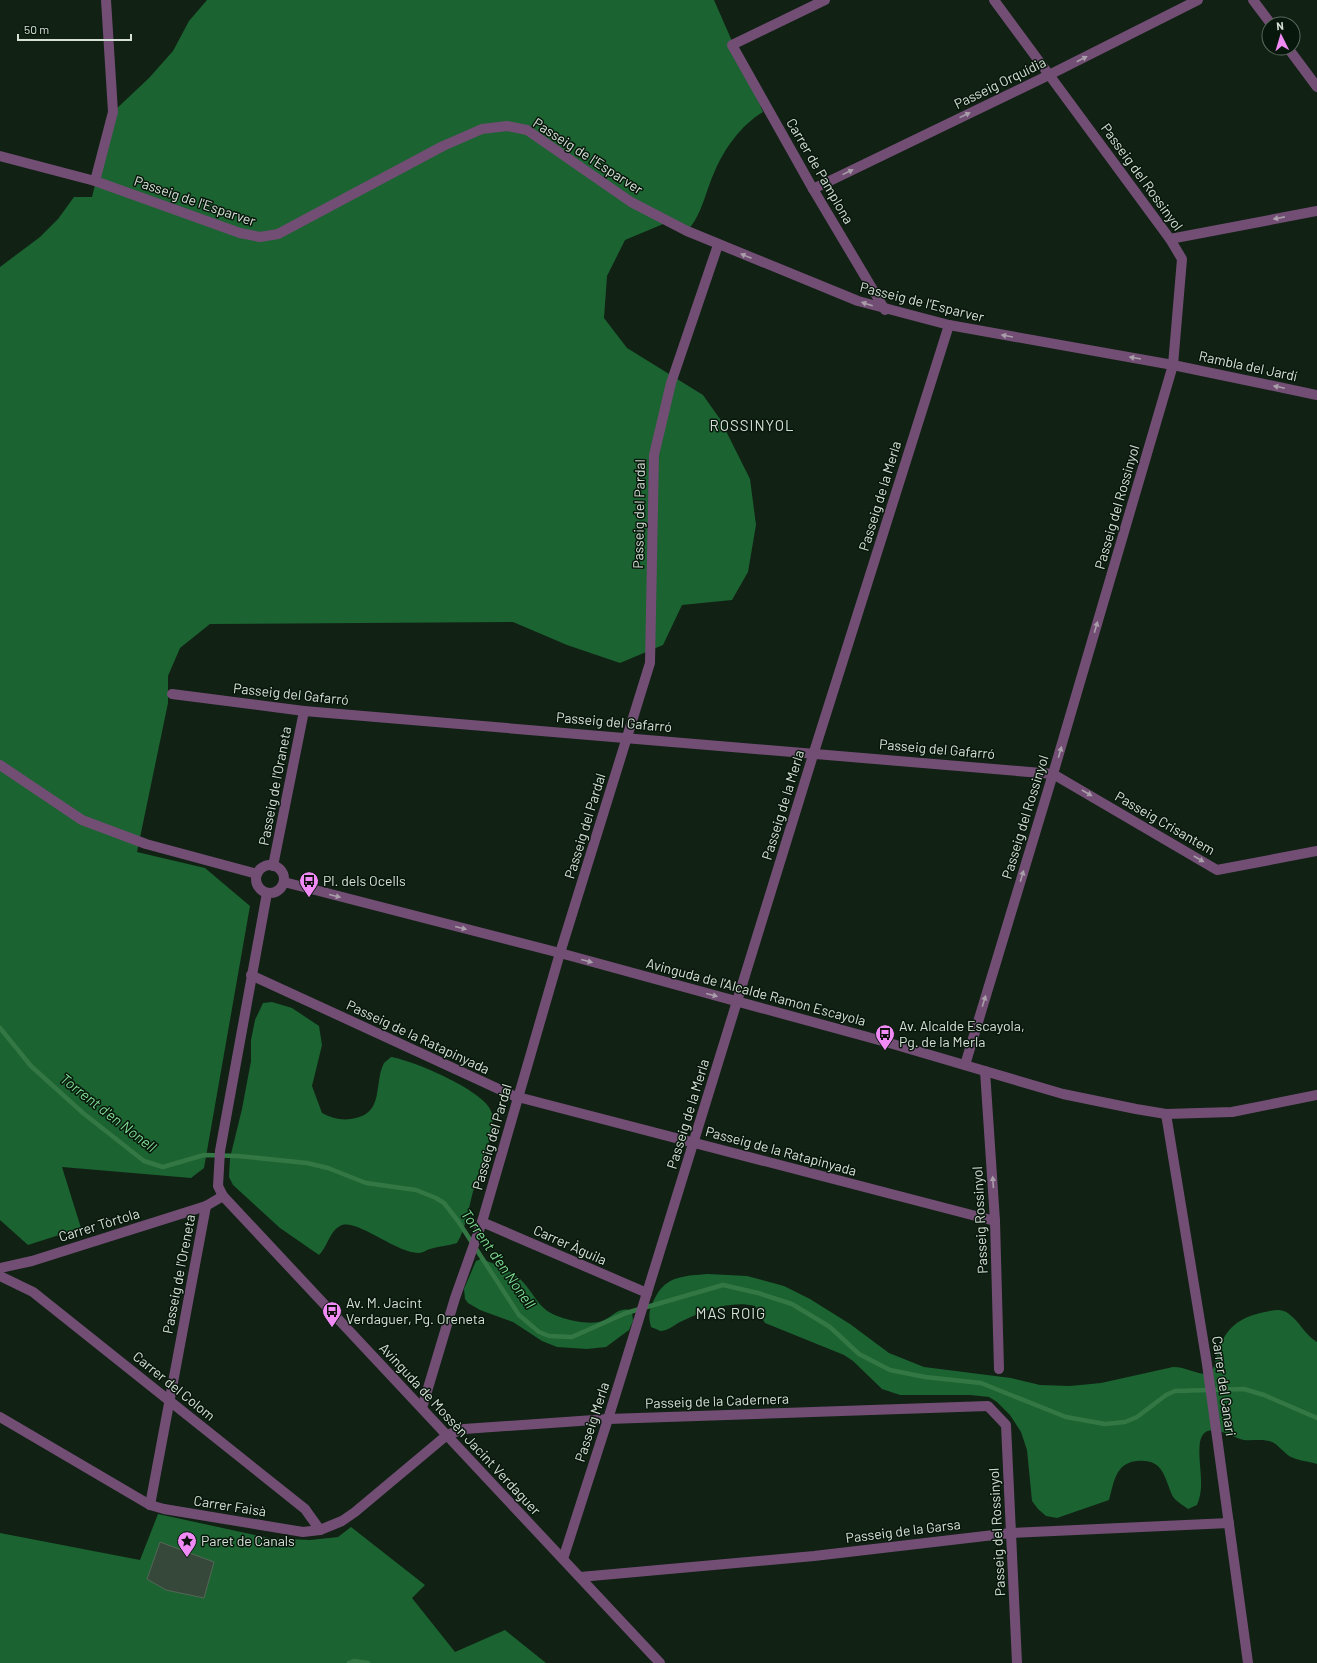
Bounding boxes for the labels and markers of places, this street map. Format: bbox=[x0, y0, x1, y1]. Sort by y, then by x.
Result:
bus stop icon: Pl. dels Ocells bbox=[298, 870, 320, 898]
place label: Pl. dels Ocells bbox=[323, 872, 406, 889]
place label: Av. Alcalde Escayola, Pg. de la Merla bbox=[899, 1017, 1025, 1050]
bus stop icon: Av. Alcalde Escayola, Pg. de la Merla bbox=[874, 1023, 896, 1051]
place label: Av. M. Jacint Verdaguer, Pg. Oreneta bbox=[346, 1294, 485, 1327]
bus stop icon: Av. M. Jacint Verdaguer, Pg. Oreneta bbox=[321, 1300, 343, 1328]
place icon: Paret de Canals bbox=[176, 1530, 198, 1558]
place label: Paret de Canals bbox=[201, 1532, 295, 1549]

